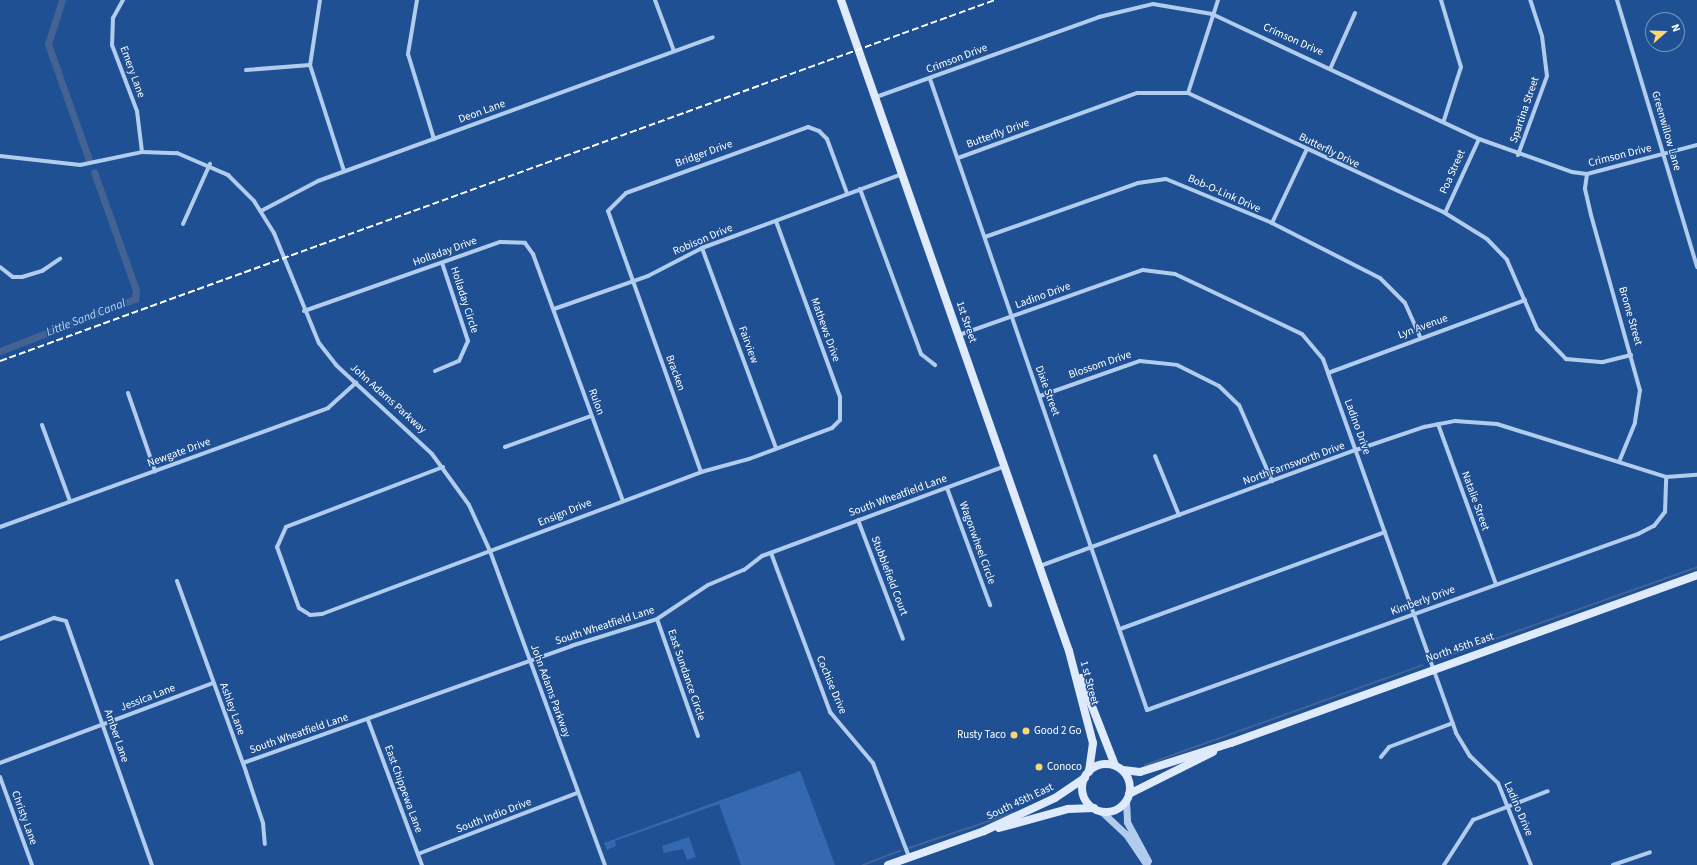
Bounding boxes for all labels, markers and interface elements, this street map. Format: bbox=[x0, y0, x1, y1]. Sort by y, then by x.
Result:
north arrow bbox=[1645, 12, 1685, 52]
street label: Crimson Drive bbox=[1261, 21, 1325, 59]
text: N bbox=[1668, 22, 1684, 34]
street label: Crimson Drive bbox=[925, 41, 989, 77]
street label: Emery Lane bbox=[117, 44, 147, 100]
street label: Spartina Street bbox=[1508, 75, 1542, 145]
street label: Greenwillow Lane bbox=[1648, 90, 1684, 172]
street label: Deon Lane bbox=[457, 97, 507, 127]
street label: Butterfly Drive bbox=[965, 117, 1031, 151]
street label: Butterfly Drive bbox=[1296, 131, 1362, 171]
street label: Bridger Drive bbox=[674, 138, 734, 170]
street label: Crimson Drive bbox=[1587, 142, 1653, 170]
street label: Poa Street bbox=[1437, 148, 1469, 196]
street label: Bob-O-Link Drive bbox=[1186, 172, 1262, 216]
street label: Robison Drive bbox=[671, 222, 735, 258]
street label: Holladay Drive bbox=[411, 234, 479, 270]
street label: Holladay Circle bbox=[447, 265, 481, 335]
street label: Ladino Drive bbox=[1014, 280, 1072, 312]
street label: Brome Street bbox=[1615, 285, 1645, 347]
water label: Little Sand Canal bbox=[44, 296, 128, 340]
street label: Mathews Drive bbox=[807, 296, 843, 364]
street label: 1st Street bbox=[953, 299, 979, 345]
street label: Lyn Avenue bbox=[1396, 312, 1450, 342]
street label: Fairview bbox=[735, 325, 761, 365]
street label: Blossom Drive bbox=[1067, 348, 1133, 382]
street label: Bracken bbox=[662, 353, 688, 393]
street label: John Adams Parkway bbox=[347, 361, 429, 437]
street label: Dixie Street bbox=[1032, 364, 1062, 418]
street label: Rulon bbox=[585, 387, 607, 417]
street label: Ladino Drive bbox=[1341, 398, 1373, 456]
street label: Newgate Drive bbox=[146, 435, 212, 471]
street label: North Farnsworth Drive bbox=[1241, 439, 1347, 489]
street label: Natalie Street bbox=[1458, 469, 1492, 533]
street label: South Wheatfield Lane bbox=[847, 472, 949, 520]
street label: Ensign Drive bbox=[536, 496, 594, 530]
street label: Wagonwheel Circle bbox=[956, 500, 998, 586]
street label: Stubblefield Court bbox=[868, 534, 910, 618]
street label: Kimberly Drive bbox=[1389, 583, 1457, 619]
street label: South Wheatfield Lane bbox=[554, 604, 656, 648]
street label: East Sundance Circle bbox=[664, 628, 708, 722]
street label: North 45th East bbox=[1424, 630, 1496, 666]
street label: John Adams Parkway bbox=[527, 643, 573, 739]
street label: Cochise Drive bbox=[813, 654, 849, 716]
street label: 1 st Street bbox=[1077, 659, 1101, 707]
street label: Ashley Lane bbox=[216, 681, 248, 737]
street label: Jessica Lane bbox=[119, 682, 177, 714]
street label: Amber Lane bbox=[101, 708, 131, 764]
street label: South Wheatfield Lane bbox=[248, 711, 350, 757]
place label: Good 2 Go bbox=[1034, 724, 1081, 738]
marker: Good 2 Go bbox=[1021, 726, 1031, 736]
place label: Rusty Taco bbox=[957, 728, 1006, 742]
marker: Rusty Taco bbox=[1009, 730, 1019, 740]
street label: East Chippewa Lane bbox=[381, 743, 425, 835]
place label: Conoco bbox=[1047, 760, 1082, 774]
marker: Conoco bbox=[1034, 762, 1044, 772]
street label: Ladino Drive bbox=[1501, 780, 1535, 838]
street label: South 45th East bbox=[985, 781, 1055, 823]
street label: Christy Lane bbox=[8, 789, 40, 847]
street label: South Indio Drive bbox=[455, 796, 533, 836]

